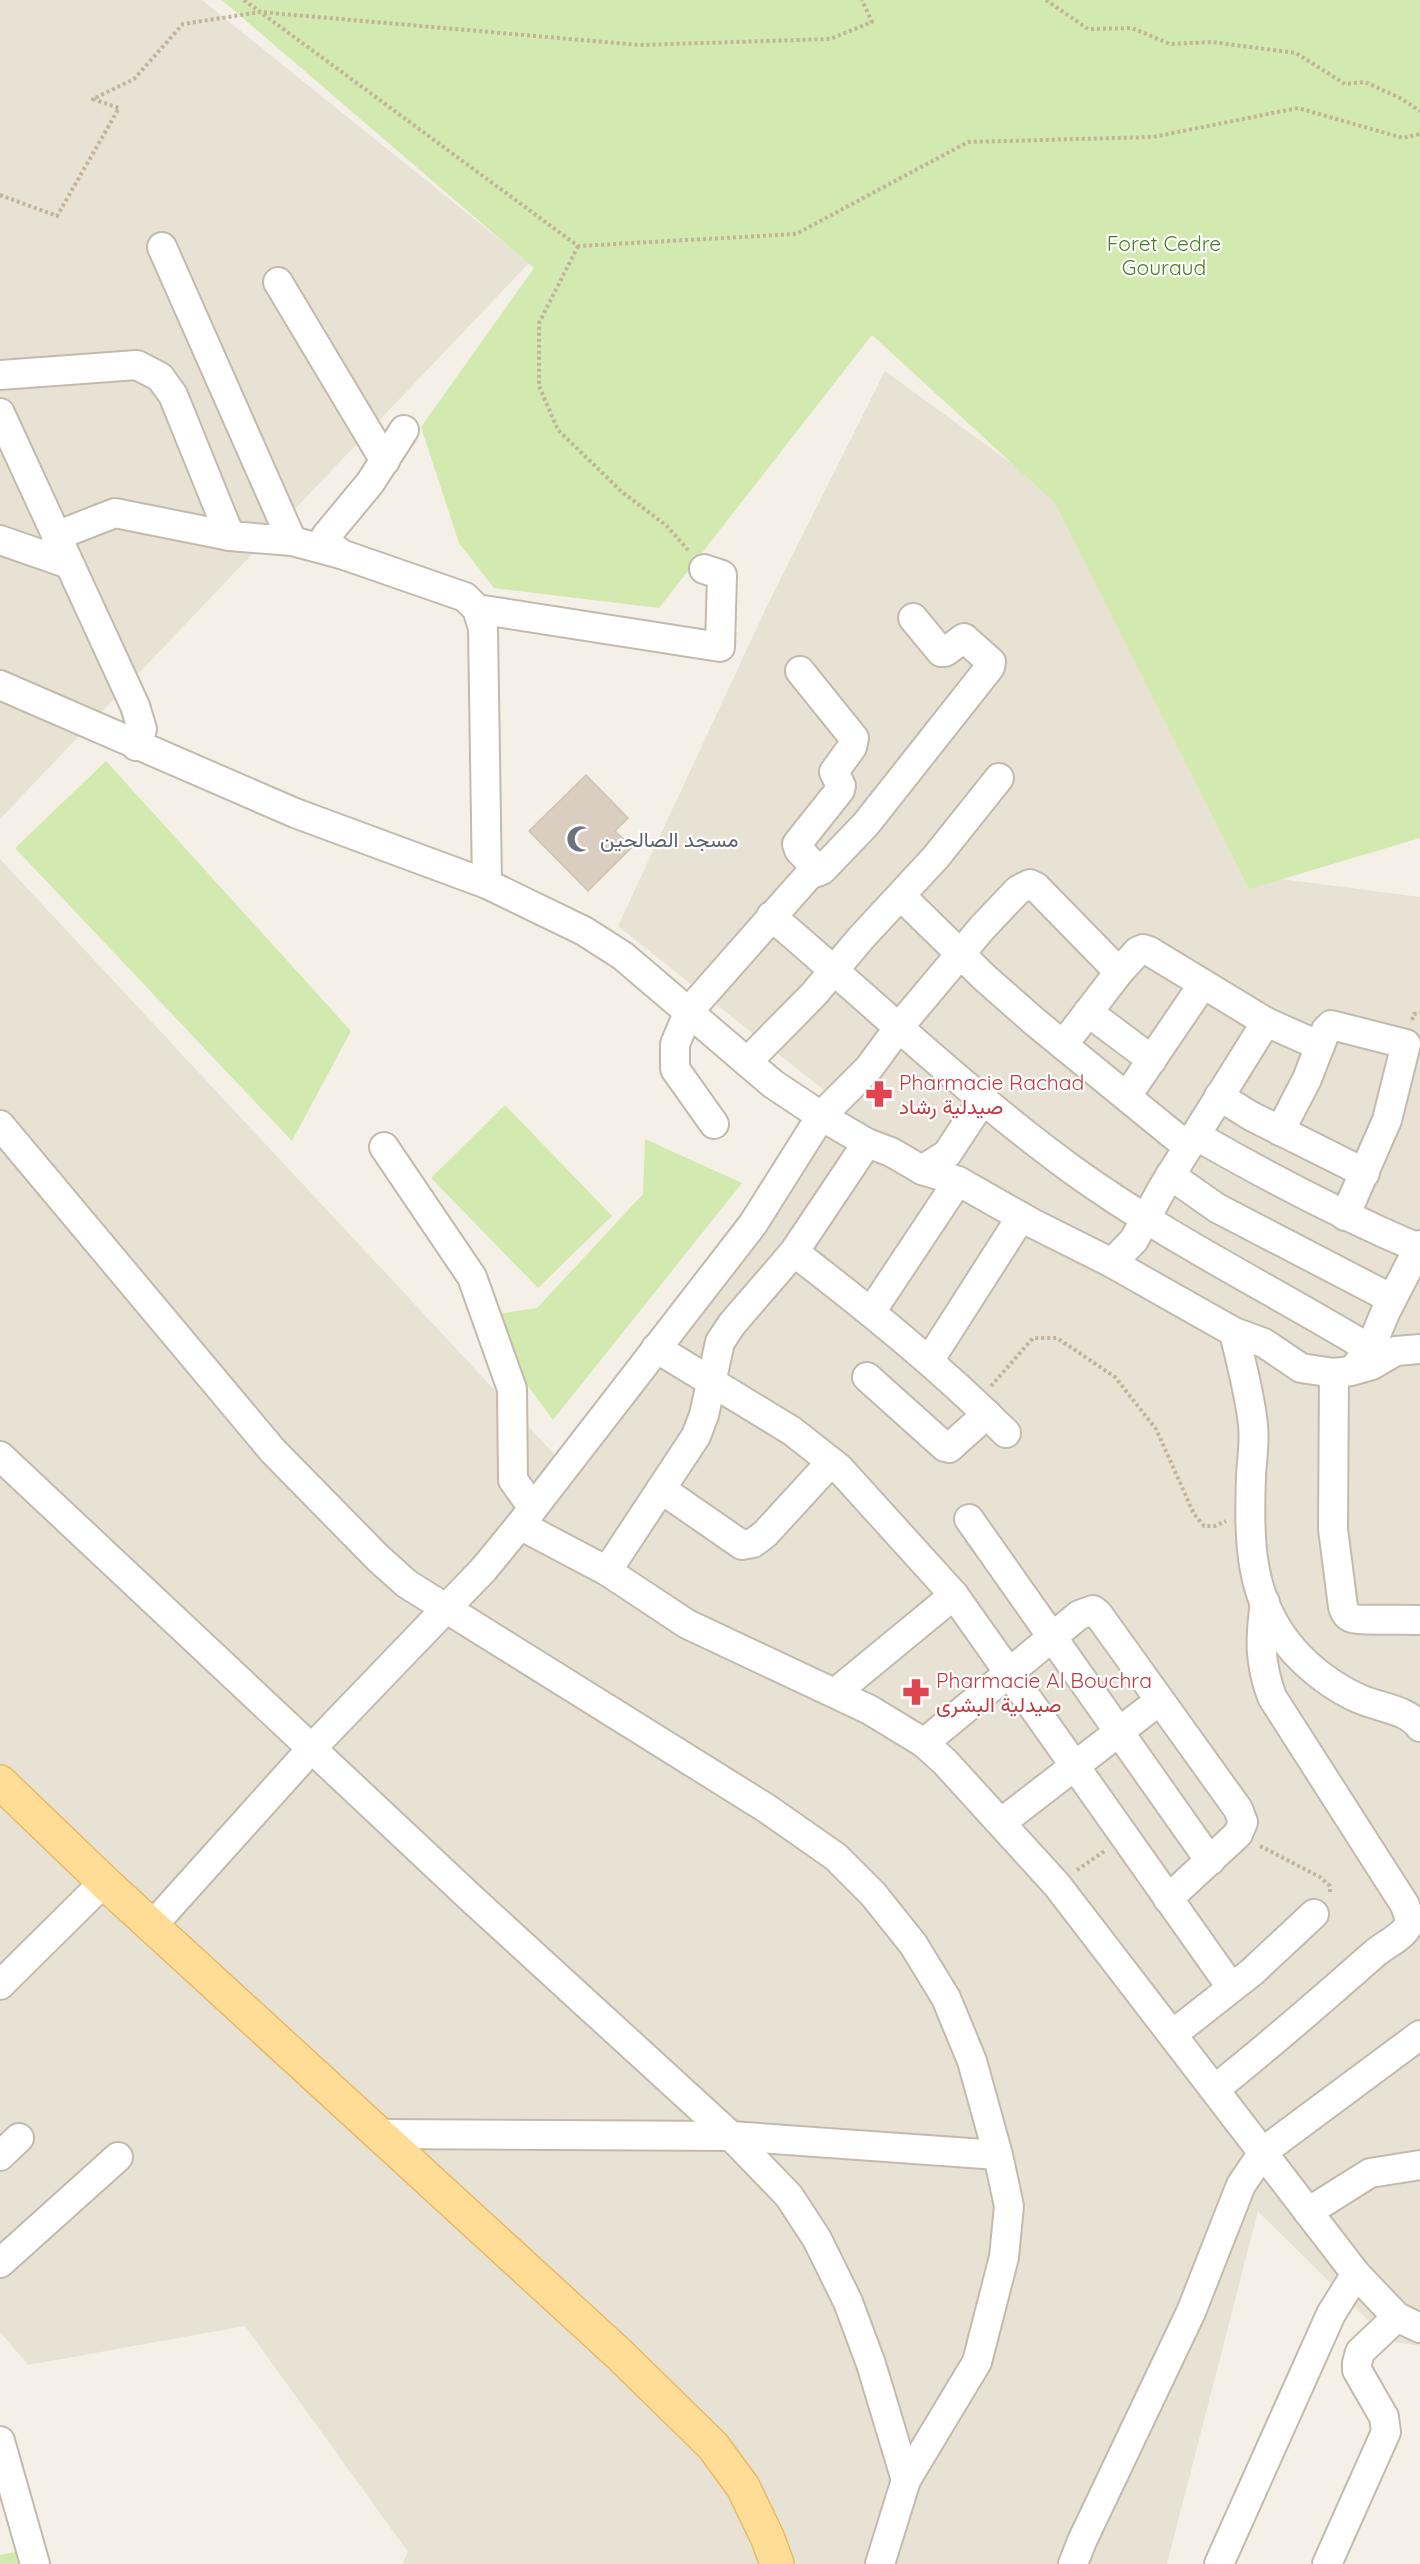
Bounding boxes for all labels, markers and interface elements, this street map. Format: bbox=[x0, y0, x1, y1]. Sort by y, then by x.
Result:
park label: Foret Cedre Gouraud bbox=[1107, 230, 1221, 280]
mosque icon: مسجد الصالحين bbox=[565, 824, 595, 854]
place label: مسجد الصالحين bbox=[600, 826, 738, 852]
place label: Pharmacie Rachad صيدلية رشاد bbox=[899, 1069, 1084, 1120]
pharmacy icon: Pharmacie Rachad صيدلية رشاد bbox=[864, 1079, 894, 1109]
place label: Pharmacie Al Bouchra صيدلية البشرى bbox=[936, 1667, 1152, 1718]
pharmacy icon: Pharmacie Al Bouchra صيدلية البشرى bbox=[901, 1677, 931, 1707]

